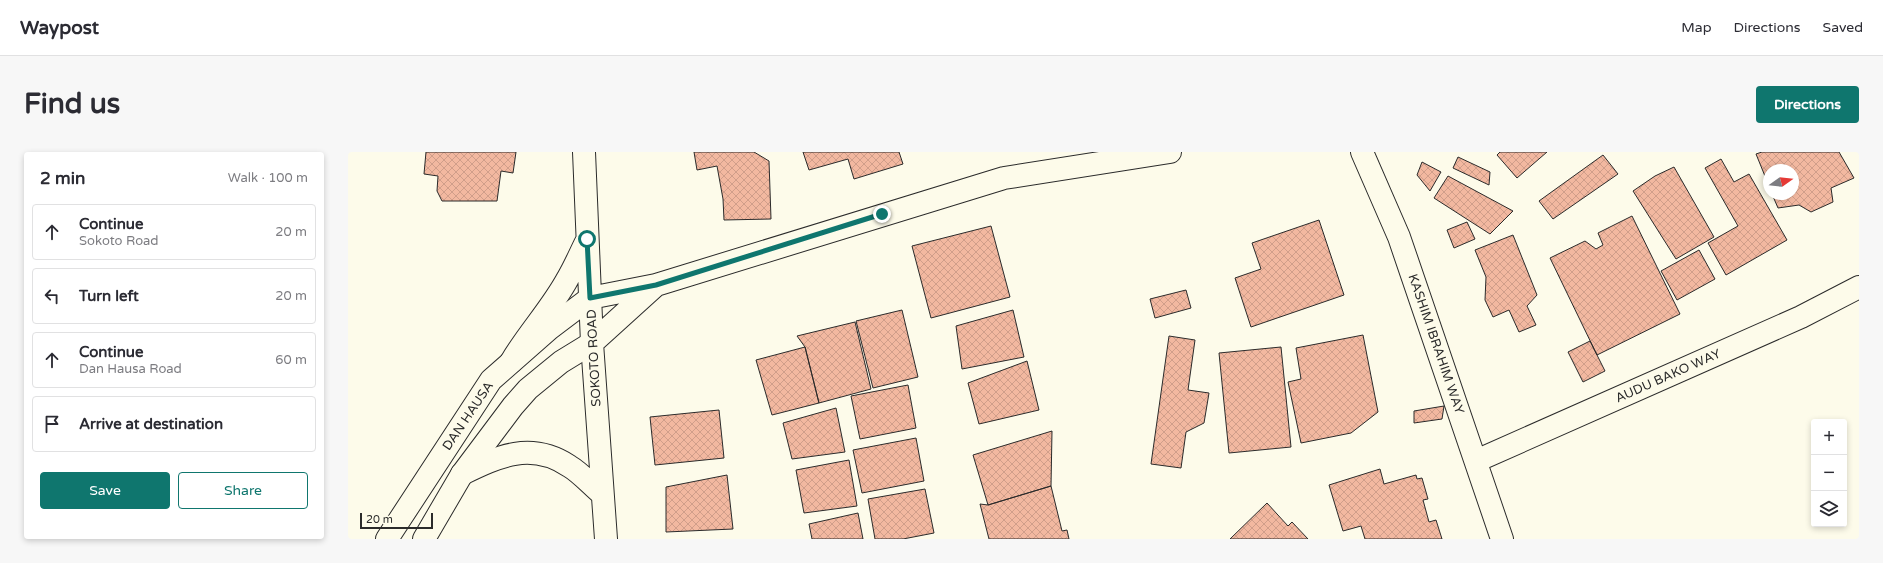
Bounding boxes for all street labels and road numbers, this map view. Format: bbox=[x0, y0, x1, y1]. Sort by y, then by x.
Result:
street label: KASHIM IBRAHIM WAY bbox=[1404, 272, 1468, 416]
street label: SOKOTO ROAD bbox=[583, 309, 605, 407]
street label: AUDU BAKO WAY bbox=[1613, 346, 1723, 406]
street label: DAN HAUSA bbox=[439, 378, 497, 454]

